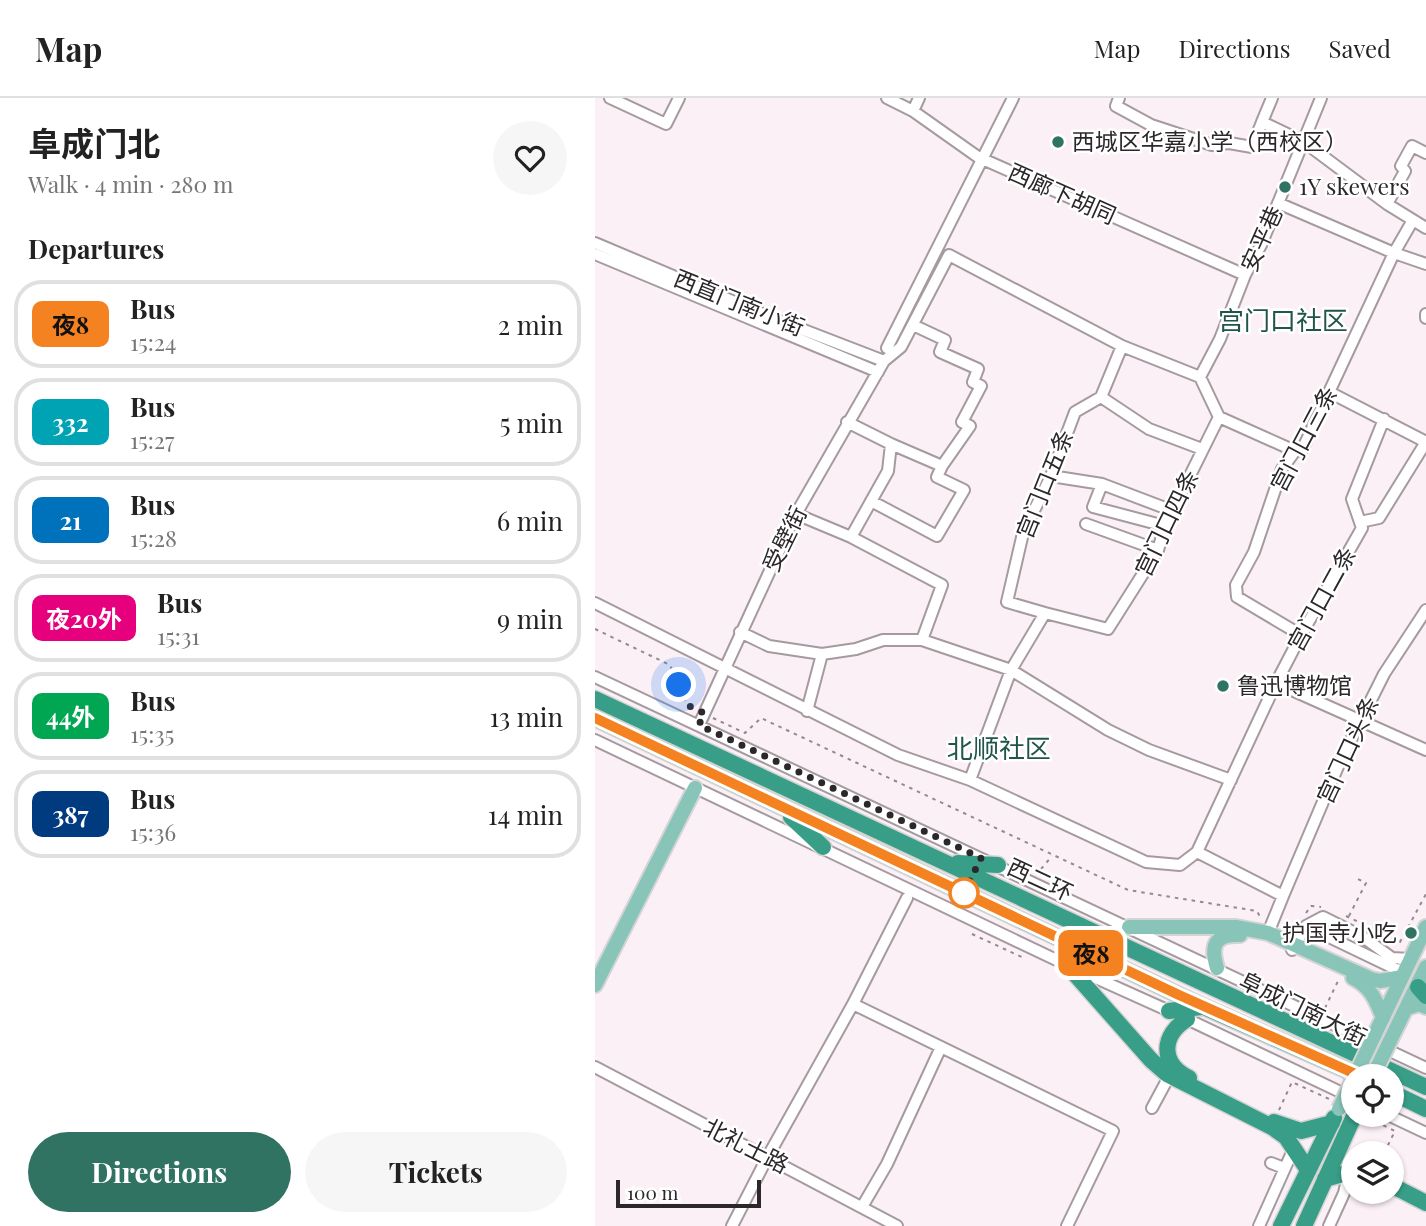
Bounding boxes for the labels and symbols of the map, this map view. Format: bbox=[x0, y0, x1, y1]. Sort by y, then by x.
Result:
place label: 西城区华嘉小学（西校区） bbox=[1072, 125, 1348, 156]
marker: 西城区华嘉小学（西校区） bbox=[1050, 134, 1066, 150]
street label: 西廊下胡同 bbox=[1004, 155, 1121, 230]
place label: 1Y skewers bbox=[1299, 170, 1410, 201]
marker: 1Y skewers bbox=[1277, 179, 1293, 195]
street label: 安平巷 bbox=[1232, 201, 1289, 276]
street label: 西直门南小街 bbox=[670, 261, 809, 342]
district label: 宫门口社区 bbox=[1218, 302, 1348, 337]
street label: 宫门口三条 bbox=[1262, 380, 1343, 496]
street label: 宫门口五条 bbox=[1008, 424, 1080, 543]
street label: 宫门口四条 bbox=[1127, 464, 1205, 581]
street label: 受壁街 bbox=[755, 501, 813, 576]
street label: 宫门口二条 bbox=[1279, 540, 1362, 656]
your location bbox=[661, 667, 696, 702]
place label: 鲁迅博物馆 bbox=[1237, 669, 1352, 700]
marker: 鲁迅博物馆 bbox=[1215, 678, 1231, 694]
street label: 宫门口头条 bbox=[1308, 691, 1385, 808]
district label: 北顺社区 bbox=[947, 730, 1051, 765]
street label: 西二环 bbox=[1003, 850, 1078, 907]
unlabelled marker bbox=[949, 878, 979, 908]
place label: 护国寺小吃 bbox=[1282, 916, 1397, 947]
marker: 护国寺小吃 bbox=[1403, 925, 1419, 941]
line badge: 夜8 bbox=[1059, 930, 1123, 976]
street label: 阜成门南大街 bbox=[1235, 963, 1372, 1052]
street label: 北礼士路 bbox=[699, 1110, 795, 1179]
scale bar bbox=[616, 1177, 761, 1209]

